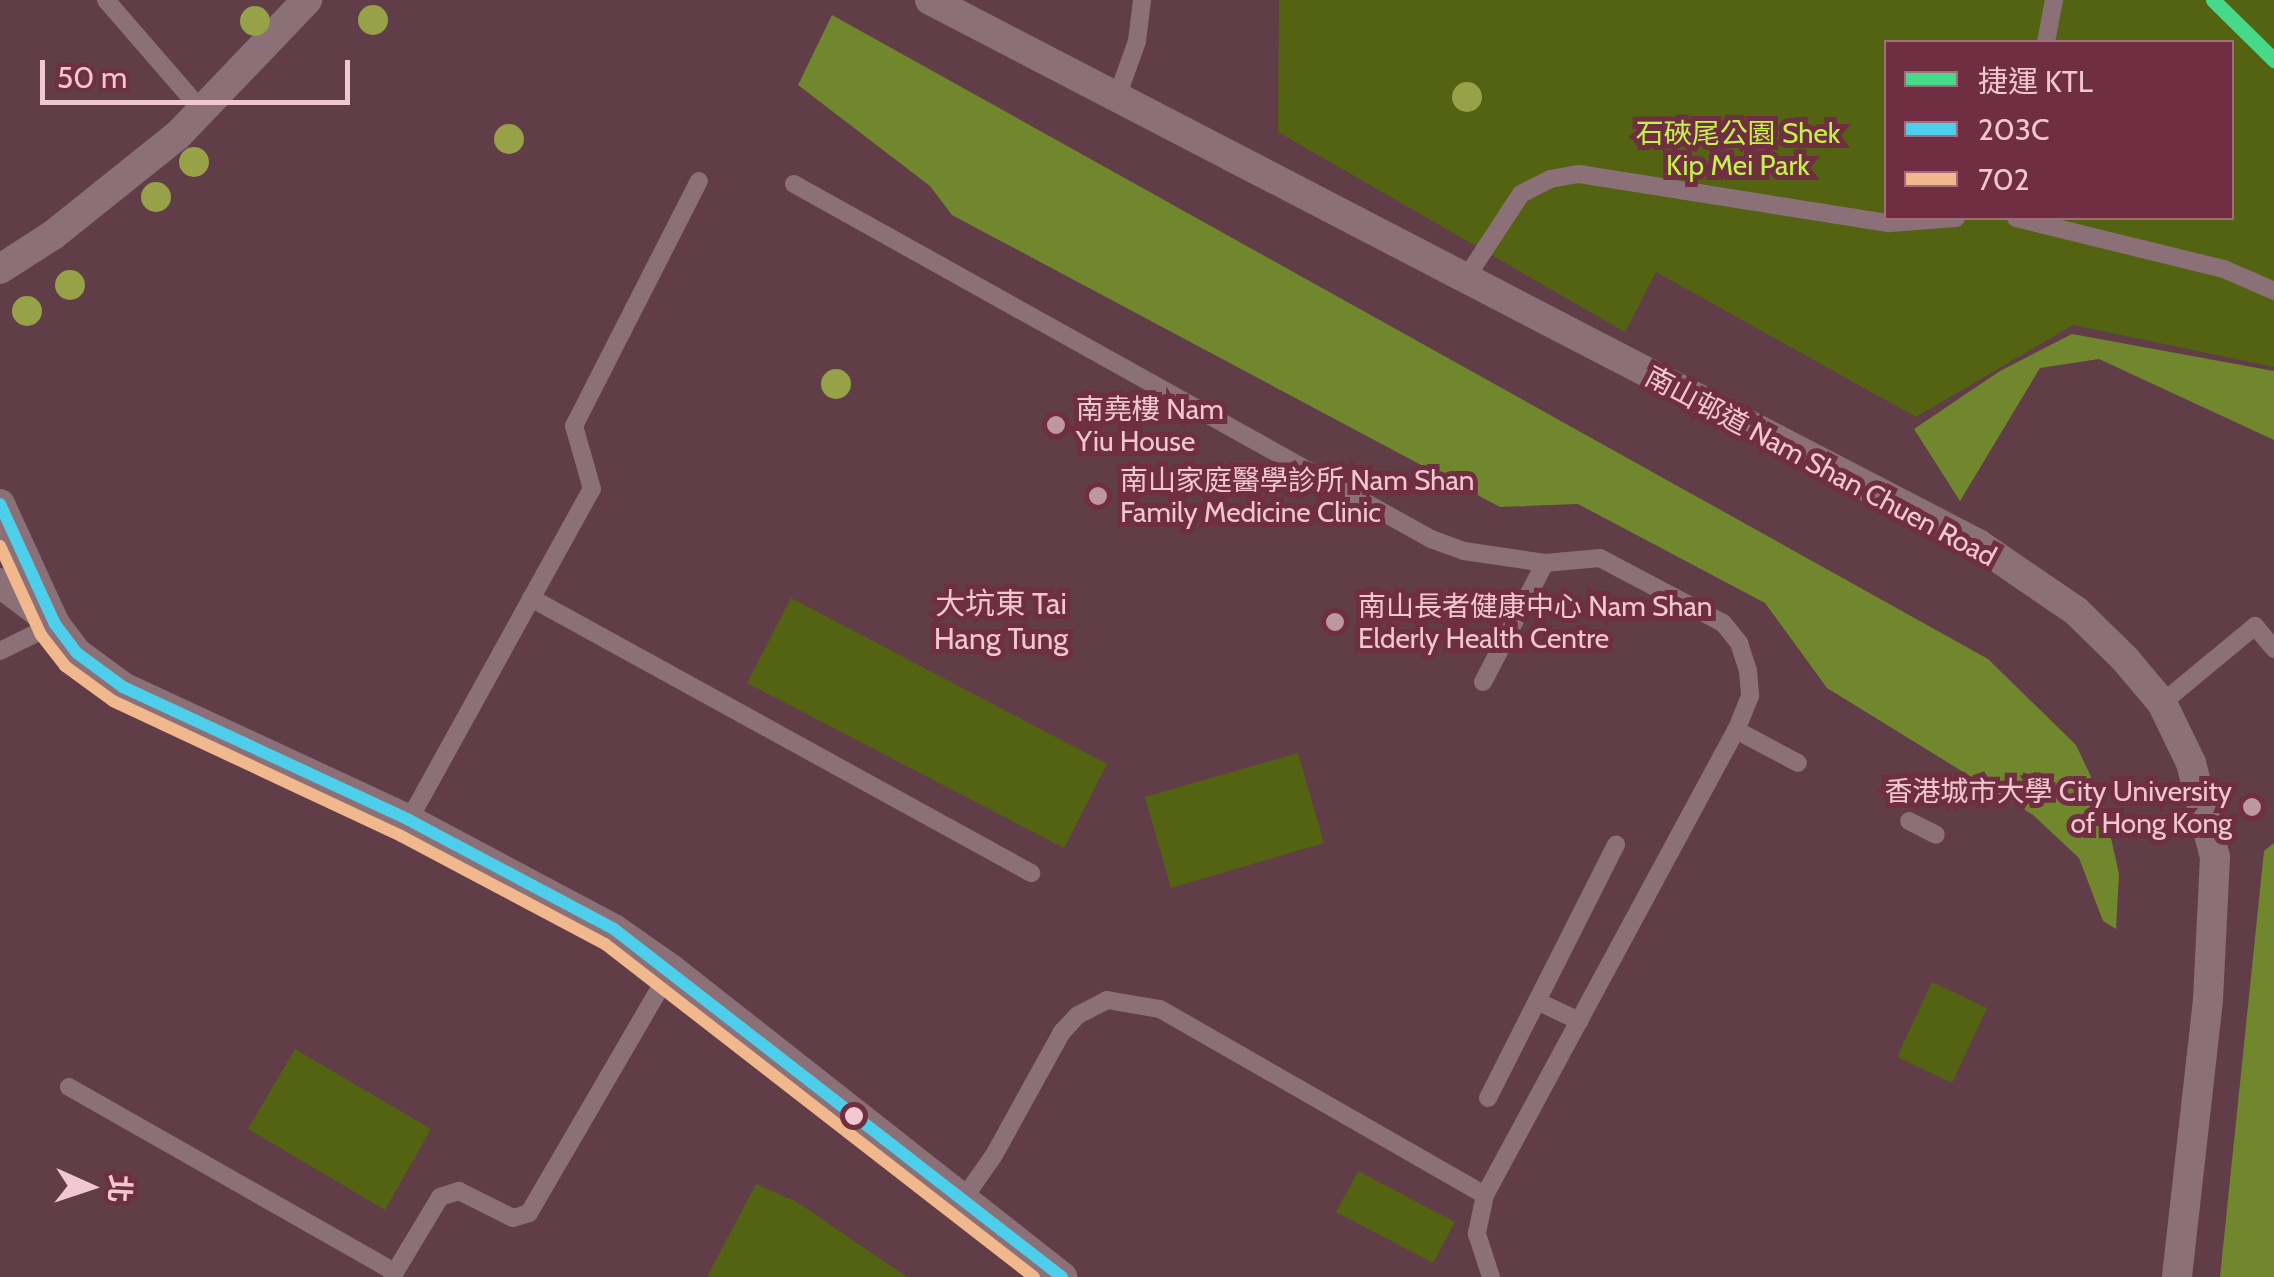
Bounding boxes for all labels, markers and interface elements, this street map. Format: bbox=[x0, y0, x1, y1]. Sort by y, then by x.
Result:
scale bar bbox=[45, 40, 355, 102]
legend bbox=[1884, 40, 2234, 220]
text: 50 m bbox=[57, 59, 127, 96]
text: 捷運 KTL bbox=[1978, 63, 2093, 100]
text: 203C bbox=[1978, 111, 2049, 148]
park label: 石硤尾公園 Shek Kip Mei Park bbox=[1636, 116, 1840, 182]
text: 702 bbox=[1978, 161, 2029, 198]
street label: 南山邨道 Nam Shan Chuen Road bbox=[1640, 359, 2002, 573]
place label: 南堯樓 Nam Yiu House bbox=[1076, 392, 1224, 458]
marker: 南堯樓 Nam Yiu House bbox=[1045, 414, 1067, 436]
place label: 南山家庭醫學診所 Nam Shan Family Medicine Clinic bbox=[1120, 463, 1474, 529]
marker: 南山家庭醫學診所 Nam Shan Family Medicine Clinic bbox=[1085, 483, 1111, 509]
district label: 大坑東 Tai Hang Tung bbox=[922, 586, 1080, 656]
place label: 南山長者健康中心 Nam Shan Elderly Health Centre bbox=[1358, 589, 1712, 655]
marker: 南山長者健康中心 Nam Shan Elderly Health Centre bbox=[1322, 609, 1348, 635]
place label: 香港城市大學 City University of Hong Kong bbox=[1885, 774, 2232, 840]
marker: 香港城市大學 City University of Hong Kong bbox=[2241, 796, 2263, 818]
unlabelled marker bbox=[844, 1106, 864, 1126]
north arrow bbox=[40, 1137, 140, 1237]
text: 北 bbox=[102, 1174, 138, 1203]

